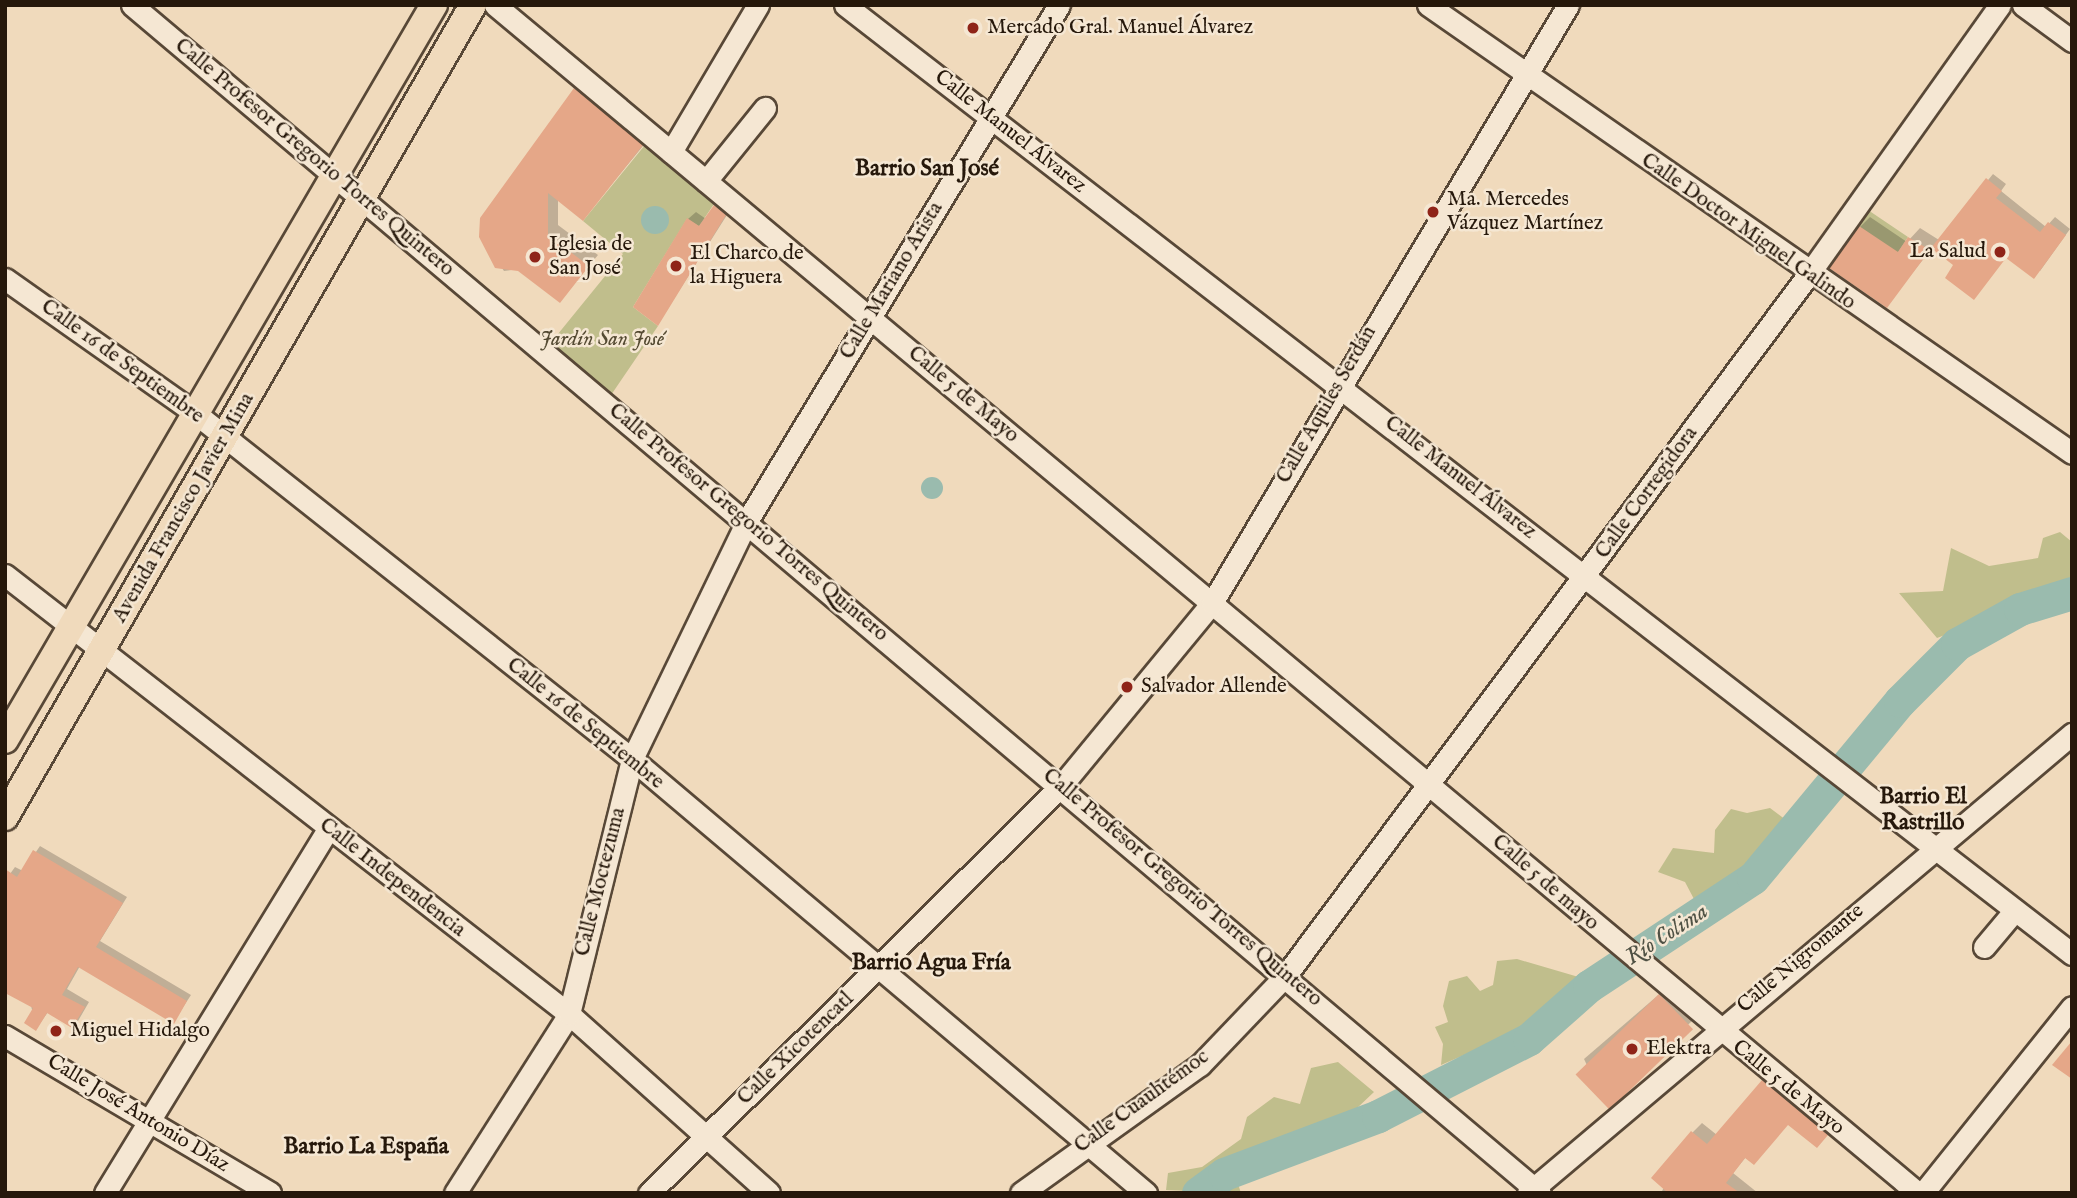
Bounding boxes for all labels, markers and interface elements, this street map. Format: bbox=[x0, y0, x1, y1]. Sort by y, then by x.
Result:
place label: Mercado Gral. Manuel Álvarez bbox=[987, 15, 1253, 41]
marker: Mercado Gral. Manuel Álvarez bbox=[965, 20, 981, 36]
street label: Calle Profesor Gregorio Torres Quintero bbox=[169, 34, 459, 282]
street label: Calle Manuel Álvarez bbox=[929, 65, 1091, 199]
street label: Calle Doctor Miguel Galindo bbox=[1636, 148, 1860, 316]
district label: Barrio San José bbox=[855, 155, 999, 183]
place label: Ma. Mercedes Vázquez Martínez bbox=[1447, 187, 1603, 237]
street label: Calle Mariano Arista bbox=[835, 198, 949, 364]
marker: Ma. Mercedes Vázquez Martínez bbox=[1425, 204, 1441, 220]
place label: Iglesia de San José bbox=[549, 232, 632, 282]
place label: La Salud bbox=[1910, 239, 1986, 265]
place label: El Charco de la Higuera bbox=[690, 241, 804, 291]
marker: La Salud bbox=[1992, 244, 2008, 260]
marker: Iglesia de San José bbox=[527, 249, 543, 265]
marker: El Charco de la Higuera bbox=[668, 258, 684, 274]
street label: Calle 16 de Septiembre bbox=[36, 294, 208, 430]
street label: Calle Aquiles Serdán bbox=[1272, 322, 1382, 488]
park label: Jardín San José bbox=[540, 327, 664, 353]
street label: Calle 5 de Mayo bbox=[902, 341, 1024, 449]
street label: Avenida Francisco Javier Mina bbox=[108, 389, 260, 627]
street label: Calle Profesor Gregorio Torres Quintero bbox=[603, 399, 893, 647]
street label: Calle Manuel Álvarez bbox=[1379, 411, 1541, 545]
street label: Calle Corregidora bbox=[1591, 422, 1703, 564]
street label: Calle 16 de Septiembre bbox=[501, 653, 669, 795]
place label: Salvador Allende bbox=[1141, 674, 1287, 700]
marker: Salvador Allende bbox=[1119, 679, 1135, 695]
street label: Calle Profesor Gregorio Torres Quintero bbox=[1037, 764, 1327, 1012]
district label: Barrio El Rastrillo bbox=[1879, 783, 1967, 837]
street label: Calle Moctezuma bbox=[570, 805, 632, 959]
street label: Calle Independencia bbox=[314, 813, 470, 943]
street label: Calle 5 de mayo bbox=[1486, 830, 1604, 936]
water label: Río Colima bbox=[1621, 898, 1713, 972]
street label: Calle Nigromante bbox=[1733, 899, 1869, 1019]
district label: Barrio Agua Fría bbox=[851, 949, 1011, 977]
street label: Calle Xicotencatl bbox=[733, 987, 859, 1111]
place label: Miguel Hidalgo bbox=[70, 1018, 210, 1044]
marker: Miguel Hidalgo bbox=[48, 1023, 64, 1039]
street label: Calle 5 de Mayo bbox=[1727, 1035, 1849, 1141]
place label: Elektra bbox=[1646, 1036, 1711, 1062]
marker: Elektra bbox=[1624, 1041, 1640, 1057]
street label: Calle Cuauhtémoc bbox=[1070, 1045, 1214, 1159]
street label: Calle José Antonio Díaz bbox=[42, 1050, 234, 1178]
district label: Barrio La España bbox=[283, 1133, 449, 1161]

